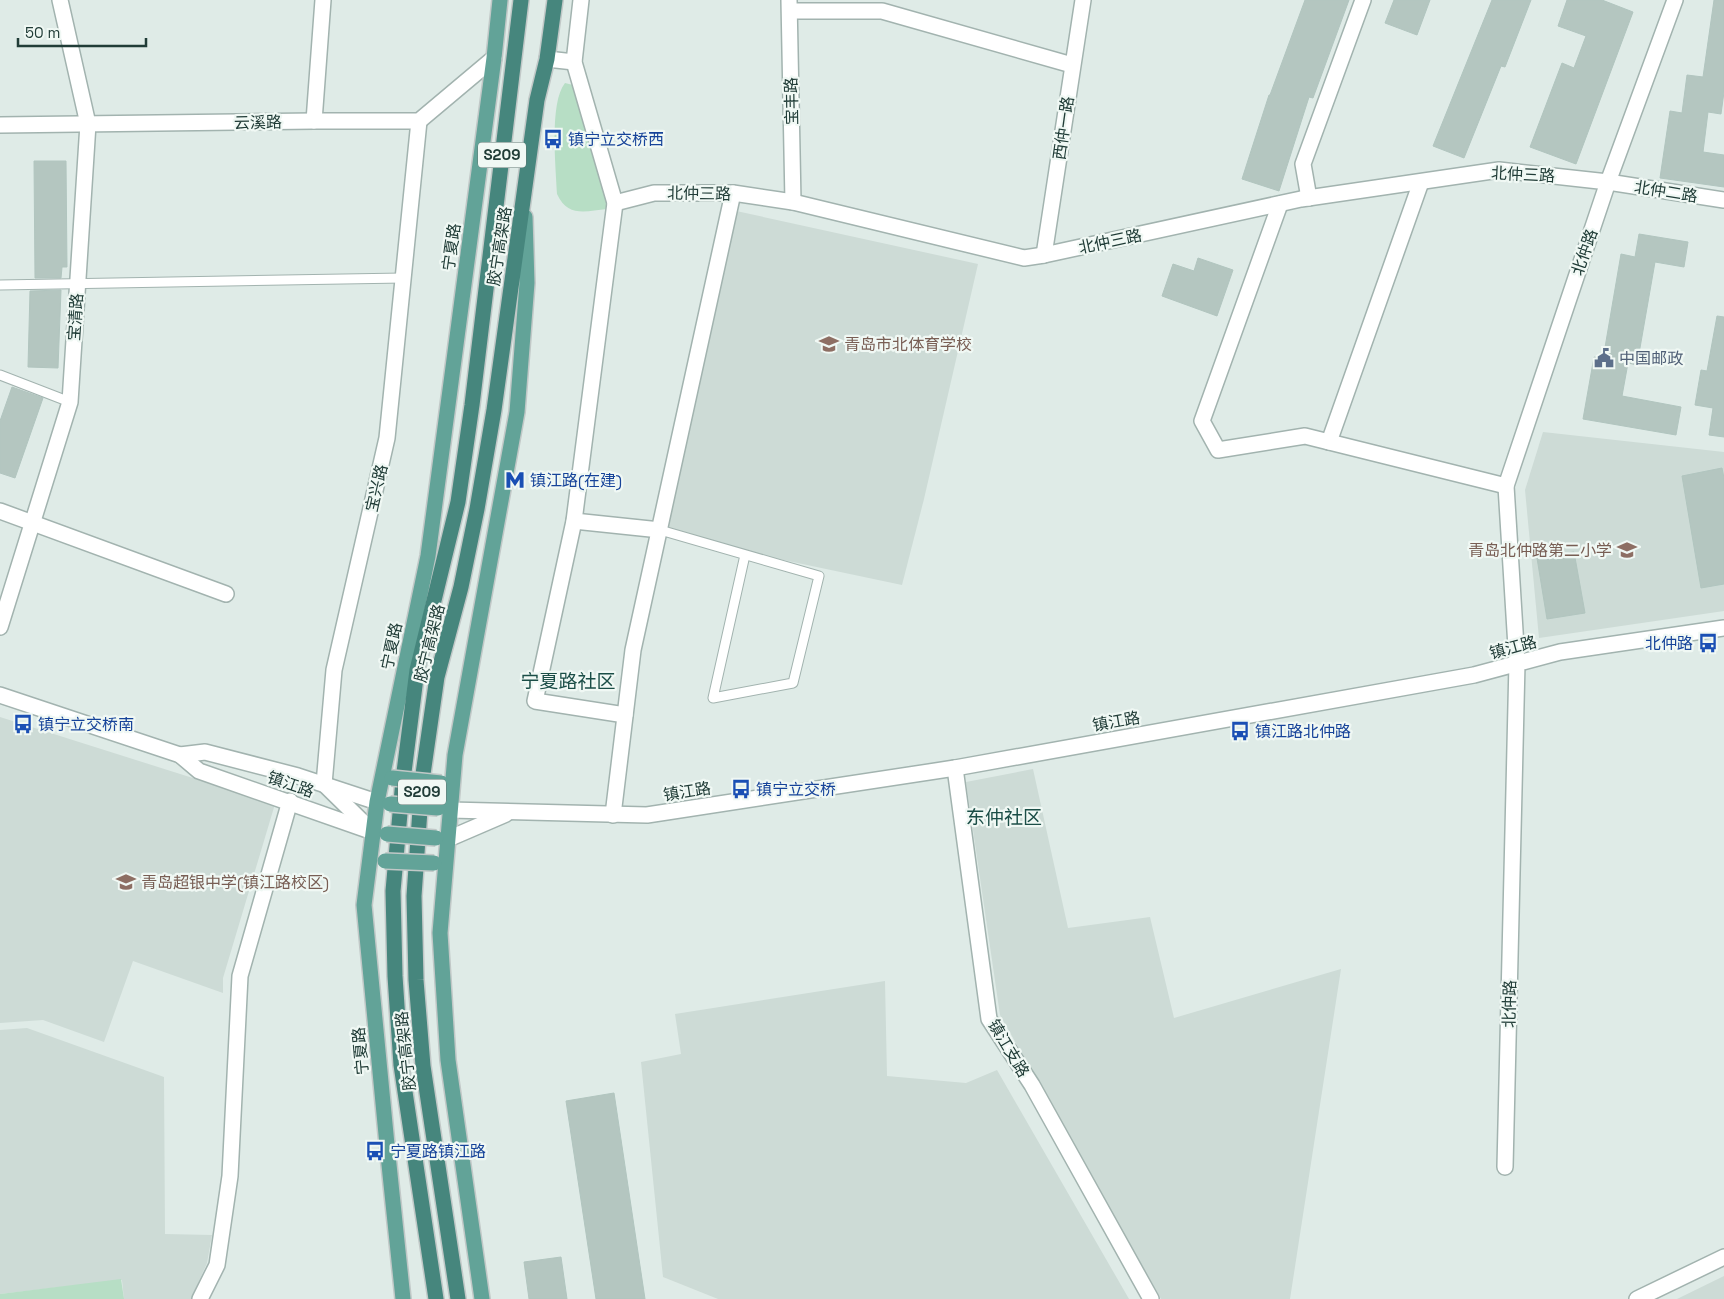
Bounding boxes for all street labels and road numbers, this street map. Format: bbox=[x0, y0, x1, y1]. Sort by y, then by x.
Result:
street label: 宝丰路 bbox=[781, 77, 802, 125]
street label: 西仲一路 bbox=[1049, 95, 1078, 161]
street label: 云溪路 bbox=[234, 112, 282, 133]
road number: S209 bbox=[478, 142, 526, 168]
street label: 北仲三路 bbox=[1490, 162, 1555, 187]
street label: 北仲二路 bbox=[1633, 176, 1699, 207]
street label: 北仲三路 bbox=[667, 182, 731, 205]
street label: 胶宁高架路 bbox=[483, 205, 516, 287]
street label: 宁夏路 bbox=[438, 222, 465, 272]
street label: 北仲三路 bbox=[1077, 225, 1144, 258]
street label: 北仲路 bbox=[1567, 226, 1602, 278]
street label: 宝清路 bbox=[63, 292, 88, 342]
street label: 宝兴路 bbox=[361, 462, 392, 514]
street label: 胶宁高架路 bbox=[410, 602, 449, 684]
street label: 宁夏路 bbox=[376, 620, 407, 672]
street label: 镇江路 bbox=[1487, 631, 1539, 664]
street label: 镇江路 bbox=[1091, 707, 1142, 736]
street label: 镇江路 bbox=[265, 767, 317, 802]
street label: 镇江路 bbox=[662, 777, 712, 806]
road number: S209 bbox=[398, 780, 446, 804]
street label: 北仲路 bbox=[1499, 980, 1520, 1028]
street label: 胶宁高架路 bbox=[391, 1010, 420, 1092]
street label: 镇江支路 bbox=[983, 1015, 1034, 1081]
street label: 宁夏路 bbox=[348, 1026, 373, 1076]

